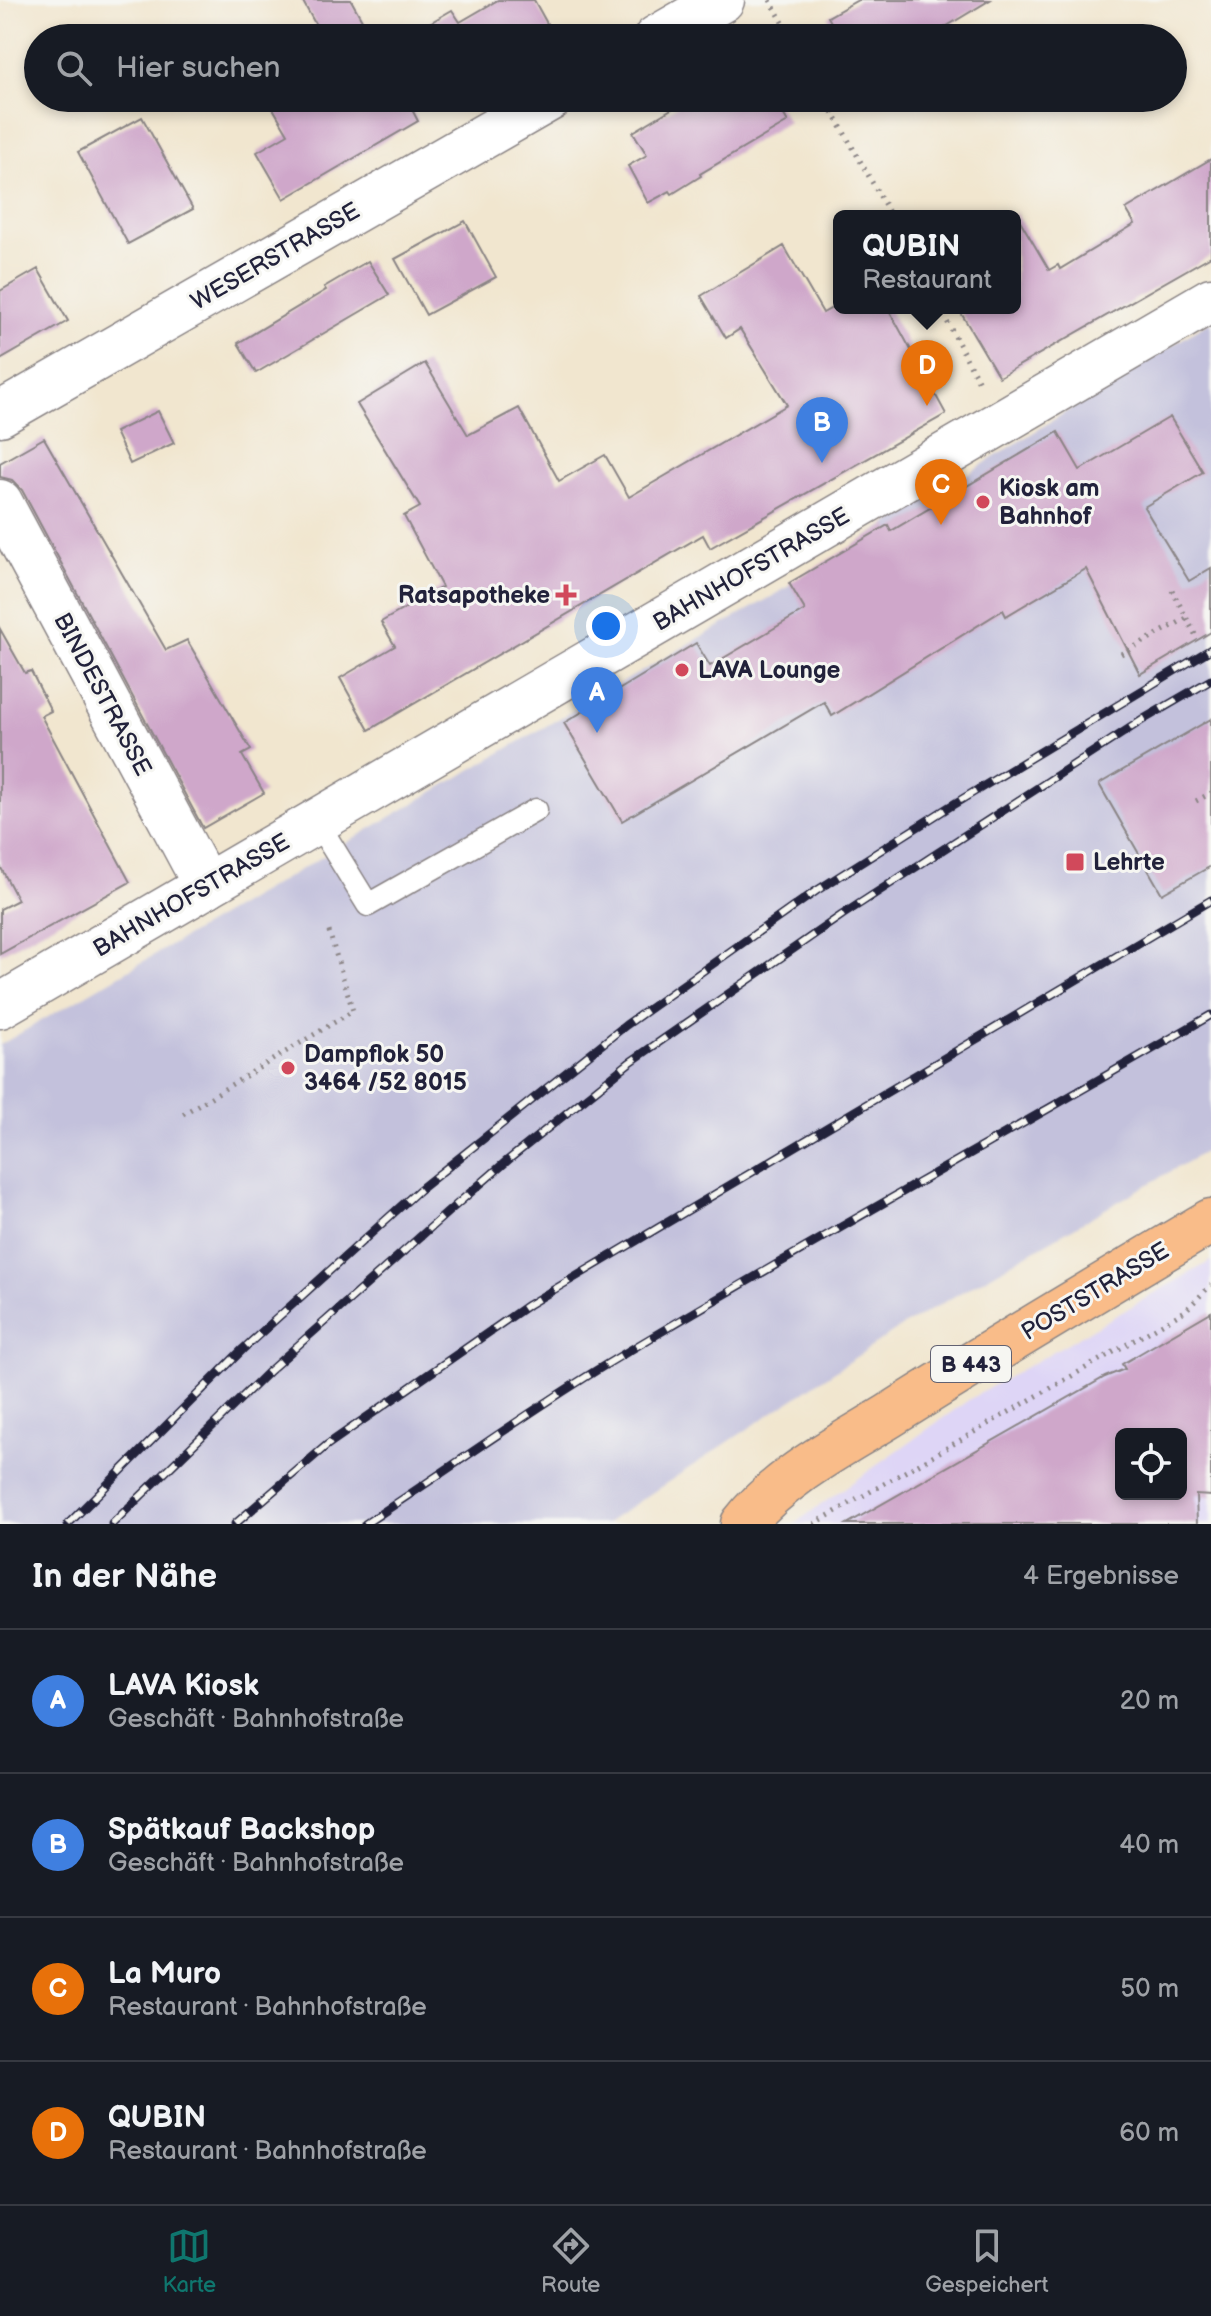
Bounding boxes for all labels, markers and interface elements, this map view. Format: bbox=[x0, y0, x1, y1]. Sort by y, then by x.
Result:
search box bbox=[24, 24, 1187, 112]
icon: search bbox=[52, 46, 96, 90]
text: Hier suchen bbox=[116, 50, 281, 86]
street label: WESERSTRASSE bbox=[186, 196, 365, 317]
popup bbox=[833, 210, 1021, 314]
text: QUBIN bbox=[862, 229, 960, 265]
text: Restaurant bbox=[862, 265, 992, 296]
pin: D bbox=[901, 340, 953, 406]
pin: B bbox=[796, 397, 848, 463]
pin: C bbox=[915, 459, 967, 525]
place label: Kiosk am Bahnhof bbox=[999, 474, 1100, 531]
marker: Kiosk am Bahnhof bbox=[974, 493, 992, 511]
street label: BAHNHOFSTRASSE bbox=[648, 501, 855, 637]
place label: Ratsapotheke bbox=[398, 581, 550, 610]
marker: Ratsapotheke bbox=[557, 586, 575, 604]
your location bbox=[586, 606, 626, 646]
street label: BINDESTRASSE bbox=[47, 608, 158, 781]
place label: LAVA Lounge bbox=[698, 656, 841, 685]
marker: LAVA Lounge bbox=[673, 661, 691, 679]
pin: A bbox=[571, 667, 623, 733]
street label: BAHNHOFSTRASSE bbox=[88, 827, 295, 963]
place label: Lehrte bbox=[1093, 848, 1165, 877]
marker: Lehrte bbox=[1064, 851, 1086, 873]
place label: Dampflok 50 3464 /52 8015 bbox=[304, 1040, 467, 1097]
marker: Dampflok 50 3464 /52 8015 bbox=[279, 1059, 297, 1077]
street label: POSTSTRASSE bbox=[1016, 1236, 1174, 1347]
road number: B 443 bbox=[931, 1346, 1011, 1382]
map controls bbox=[1115, 1428, 1187, 1500]
button: locate bbox=[1115, 1428, 1187, 1500]
text: In der Nähe bbox=[32, 1556, 217, 1597]
text: 4 Ergebnisse bbox=[1023, 1561, 1179, 1592]
text: LAVA Kiosk bbox=[108, 1668, 259, 1704]
text: A bbox=[50, 1686, 66, 1717]
text: 20 m bbox=[1120, 1686, 1179, 1717]
text: Geschäft · Bahnhofstraße bbox=[108, 1704, 404, 1735]
text: Spätkauf Backshop bbox=[108, 1812, 375, 1848]
text: B bbox=[49, 1830, 67, 1861]
text: 40 m bbox=[1119, 1830, 1179, 1861]
text: Geschäft · Bahnhofstraße bbox=[108, 1848, 404, 1879]
text: La Muro bbox=[108, 1956, 221, 1992]
text: C bbox=[49, 1974, 67, 2005]
text: 50 m bbox=[1120, 1974, 1179, 2005]
text: Restaurant · Bahnhofstraße bbox=[108, 1992, 427, 2023]
text: QUBIN bbox=[108, 2100, 206, 2136]
text: D bbox=[49, 2118, 67, 2149]
text: 60 m bbox=[1119, 2118, 1179, 2149]
text: Restaurant · Bahnhofstraße bbox=[108, 2136, 427, 2167]
tab: Karte bbox=[162, 2224, 216, 2299]
tab: Route bbox=[541, 2224, 600, 2299]
tab: Gespeichert bbox=[925, 2224, 1049, 2299]

